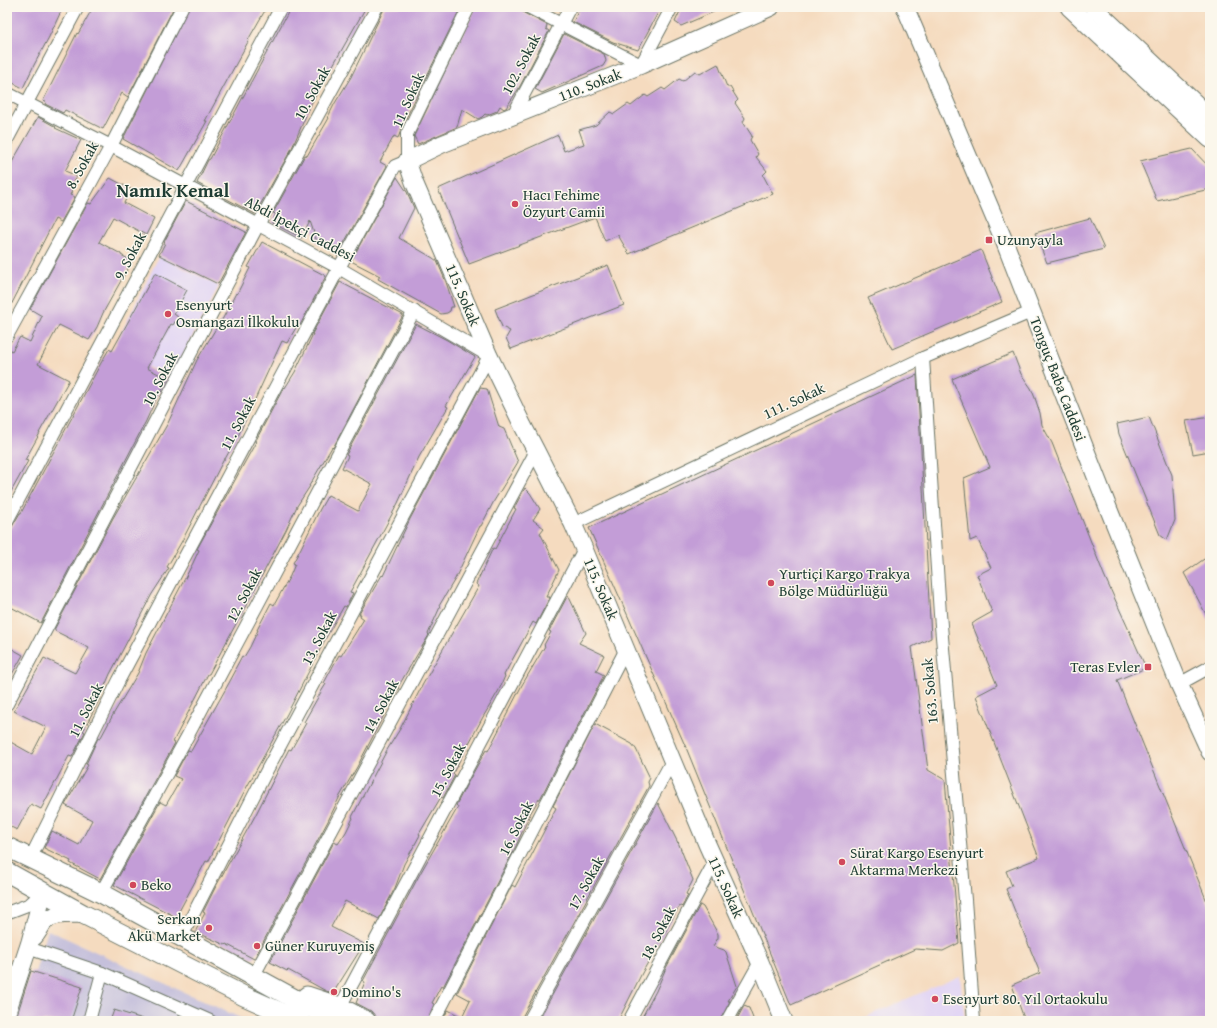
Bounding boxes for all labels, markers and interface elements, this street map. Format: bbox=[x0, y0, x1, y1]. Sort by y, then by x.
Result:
street label: 102. Sokak bbox=[496, 29, 545, 98]
street label: 10. Sokak bbox=[288, 62, 335, 124]
street label: 110. Sokak bbox=[555, 63, 625, 106]
street label: 11. Sokak bbox=[386, 68, 429, 131]
street label: 8. Sokak bbox=[60, 137, 103, 192]
district label: Namık Kemal bbox=[117, 176, 230, 204]
place label: Hacı Fehime Özyurt Camii bbox=[523, 184, 605, 222]
street label: Abdi İpekçi Caddesi bbox=[241, 191, 359, 267]
marker: Hacı Fehime Özyurt Camii bbox=[510, 199, 520, 209]
street label: 9. Sokak bbox=[108, 228, 151, 283]
place label: Uzunyayla bbox=[997, 229, 1063, 250]
marker: Uzunyayla bbox=[984, 235, 994, 245]
street label: 115. Sokak bbox=[441, 260, 486, 330]
place label: Esenyurt Osmangazi İlkokulu bbox=[176, 294, 300, 332]
marker: Esenyurt Osmangazi İlkokulu bbox=[163, 309, 173, 319]
street label: Tonguç Baba Caddesi bbox=[1025, 314, 1092, 444]
street label: 10. Sokak bbox=[137, 348, 183, 410]
street label: 111. Sokak bbox=[759, 377, 828, 424]
street label: 11. Sokak bbox=[215, 392, 261, 454]
street label: 115. Sokak bbox=[579, 554, 624, 624]
place label: Yurtiçi Kargo Trakya Bölge Müdürlüğü bbox=[779, 563, 910, 601]
street label: 12. Sokak bbox=[221, 564, 267, 626]
marker: Yurtiçi Kargo Trakya Bölge Müdürlüğü bbox=[766, 578, 776, 588]
street label: 13. Sokak bbox=[296, 607, 342, 669]
place label: Teras Evler bbox=[1070, 656, 1140, 677]
street label: 163. Sokak bbox=[916, 657, 943, 725]
marker: Teras Evler bbox=[1143, 662, 1153, 672]
street label: 14. Sokak bbox=[358, 675, 404, 737]
street label: 11. Sokak bbox=[63, 679, 108, 741]
street label: 15. Sokak bbox=[425, 739, 471, 801]
street label: 16. Sokak bbox=[493, 797, 538, 859]
place label: Sürat Kargo Esenyurt Aktarma Merkezi bbox=[850, 842, 985, 880]
street label: 17. Sokak bbox=[562, 852, 609, 914]
street label: 115. Sokak bbox=[703, 852, 750, 922]
marker: Sürat Kargo Esenyurt Aktarma Merkezi bbox=[837, 857, 847, 867]
place label: Beko bbox=[141, 874, 172, 895]
marker: Beko bbox=[128, 880, 138, 890]
street label: 18. Sokak bbox=[635, 902, 681, 964]
place label: Serkan Akü Market bbox=[128, 908, 202, 946]
marker: Serkan Akü Market bbox=[204, 923, 214, 933]
place label: Güner Kuruyemiş bbox=[265, 935, 375, 956]
marker: Güner Kuruyemiş bbox=[252, 941, 262, 951]
place label: Domino's bbox=[342, 981, 401, 1002]
marker: Domino's bbox=[329, 987, 339, 997]
place label: Esenyurt 80. Yıl Ortaokulu bbox=[943, 988, 1109, 1009]
marker: Esenyurt 80. Yıl Ortaokulu bbox=[930, 994, 940, 1004]

